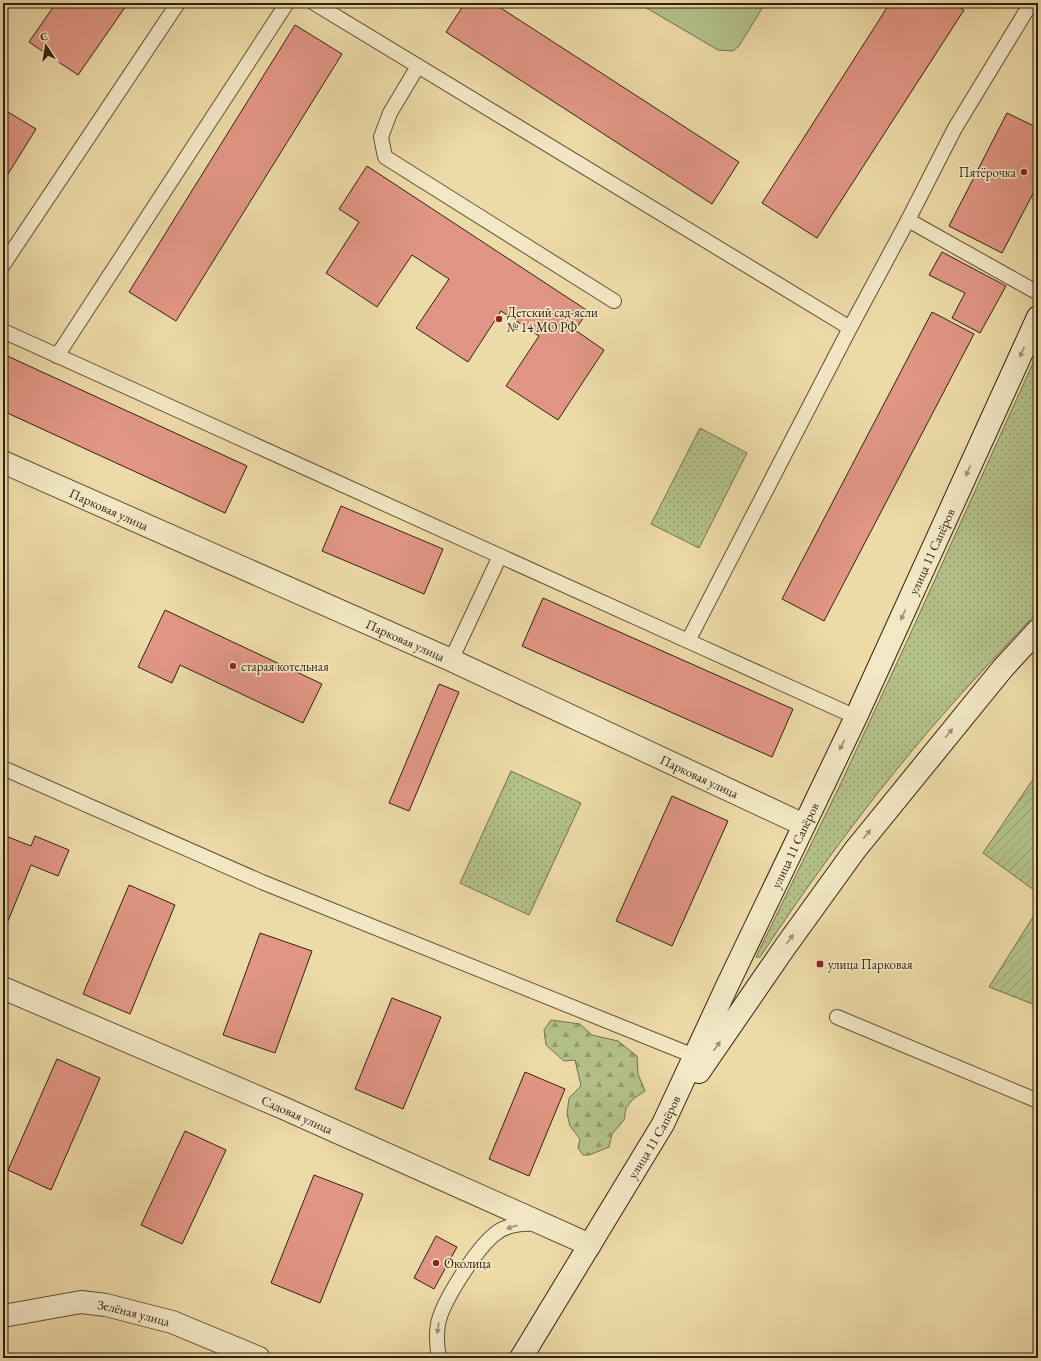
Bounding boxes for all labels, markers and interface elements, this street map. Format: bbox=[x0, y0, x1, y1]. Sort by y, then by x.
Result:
north arrow bbox=[26, 26, 66, 66]
text: С bbox=[39, 29, 49, 44]
place label: Пятёрочка bbox=[959, 164, 1017, 181]
marker: Пятёрочка bbox=[1019, 167, 1029, 177]
place label: Детский сад-ясли № 14 МО РФ bbox=[507, 304, 598, 336]
marker: Детский сад-ясли № 14 МО РФ bbox=[494, 314, 504, 324]
one-way arrow bbox=[1019, 347, 1025, 358]
one-way arrow bbox=[965, 465, 971, 476]
street label: Парковая улица bbox=[67, 484, 152, 534]
street label: улица 11 Сапёров bbox=[904, 505, 958, 597]
one-way arrow bbox=[900, 609, 906, 620]
street label: Парковая улица bbox=[363, 615, 448, 665]
place label: старая котельная bbox=[241, 658, 329, 675]
marker: старая котельная bbox=[228, 661, 238, 671]
one-way arrow bbox=[945, 728, 954, 739]
one-way arrow bbox=[839, 740, 845, 751]
street label: Парковая улица bbox=[657, 750, 742, 802]
street label: улица 11 Сапёров bbox=[767, 799, 822, 891]
one-way arrow bbox=[863, 829, 872, 840]
one-way arrow bbox=[786, 934, 794, 944]
place label: улица Парковая bbox=[828, 956, 913, 973]
marker: улица Парковая bbox=[815, 959, 825, 969]
one-way arrow bbox=[713, 1041, 721, 1051]
street label: Садовая улица bbox=[259, 1091, 336, 1138]
street label: улица 11 Сапёров bbox=[623, 1092, 684, 1182]
one-way arrow bbox=[505, 1224, 517, 1230]
place label: Околица bbox=[444, 1255, 492, 1272]
marker: Околица bbox=[431, 1258, 441, 1268]
street label: Зелёная улица bbox=[97, 1296, 172, 1330]
one-way arrow bbox=[435, 1322, 441, 1334]

